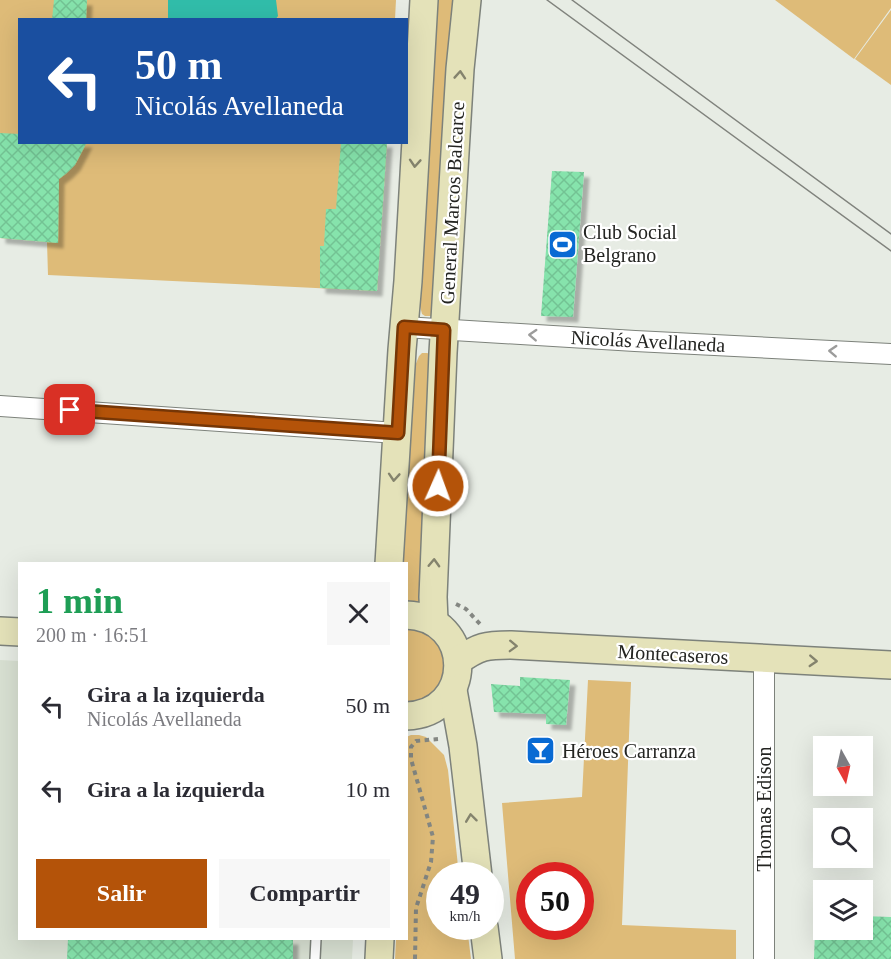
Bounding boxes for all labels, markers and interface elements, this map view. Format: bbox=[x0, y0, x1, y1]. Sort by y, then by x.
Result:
icon: left bbox=[36, 42, 114, 120]
text: 50 m bbox=[135, 42, 223, 88]
one-way arrow bbox=[453, 70, 466, 79]
text: Nicolás Avellaneda bbox=[135, 91, 344, 121]
street label: General Marcos Balcarce bbox=[436, 101, 468, 305]
one-way arrow bbox=[409, 159, 422, 168]
place label: Club Social Belgrano bbox=[583, 221, 677, 267]
sports icon: Club Social Belgrano bbox=[546, 228, 578, 260]
street label: Nicolás Avellaneda bbox=[570, 326, 726, 356]
one-way arrow bbox=[528, 329, 538, 342]
one-way arrow bbox=[828, 345, 837, 358]
pin bbox=[44, 384, 95, 435]
icon: arrive bbox=[53, 393, 86, 426]
position arrow bbox=[406, 454, 470, 518]
one-way arrow bbox=[388, 473, 401, 482]
one-way arrow bbox=[428, 558, 441, 567]
text: 1 min bbox=[36, 581, 123, 621]
button: close bbox=[327, 582, 390, 645]
text: 200 m · 16:51 bbox=[36, 624, 149, 646]
one-way arrow bbox=[508, 639, 517, 652]
street label: Montecaseros bbox=[617, 640, 729, 668]
one-way arrow bbox=[808, 655, 817, 668]
text: Gira a la izquierda bbox=[87, 682, 265, 707]
icon: left bbox=[36, 690, 69, 723]
text: 50 m bbox=[345, 693, 390, 718]
text: Nicolás Avellaneda bbox=[87, 708, 242, 730]
bar icon: Héroes Carranza bbox=[525, 735, 557, 767]
north arrow bbox=[813, 736, 873, 796]
map controls bbox=[813, 736, 873, 940]
place label: Héroes Carranza bbox=[562, 740, 696, 762]
street label: Thomas Edison bbox=[753, 747, 775, 872]
icon: left bbox=[36, 774, 69, 807]
text: Gira a la izquierda bbox=[87, 777, 265, 802]
text: 10 m bbox=[345, 777, 390, 802]
button: search bbox=[813, 808, 873, 868]
one-way arrow bbox=[465, 813, 478, 822]
button: Salir bbox=[36, 859, 207, 928]
button: Compartir bbox=[219, 859, 390, 928]
speed limit sign: 50 bbox=[516, 862, 594, 940]
text: 49 bbox=[450, 877, 480, 910]
button: layers bbox=[813, 880, 873, 940]
text: km/h bbox=[450, 908, 480, 924]

